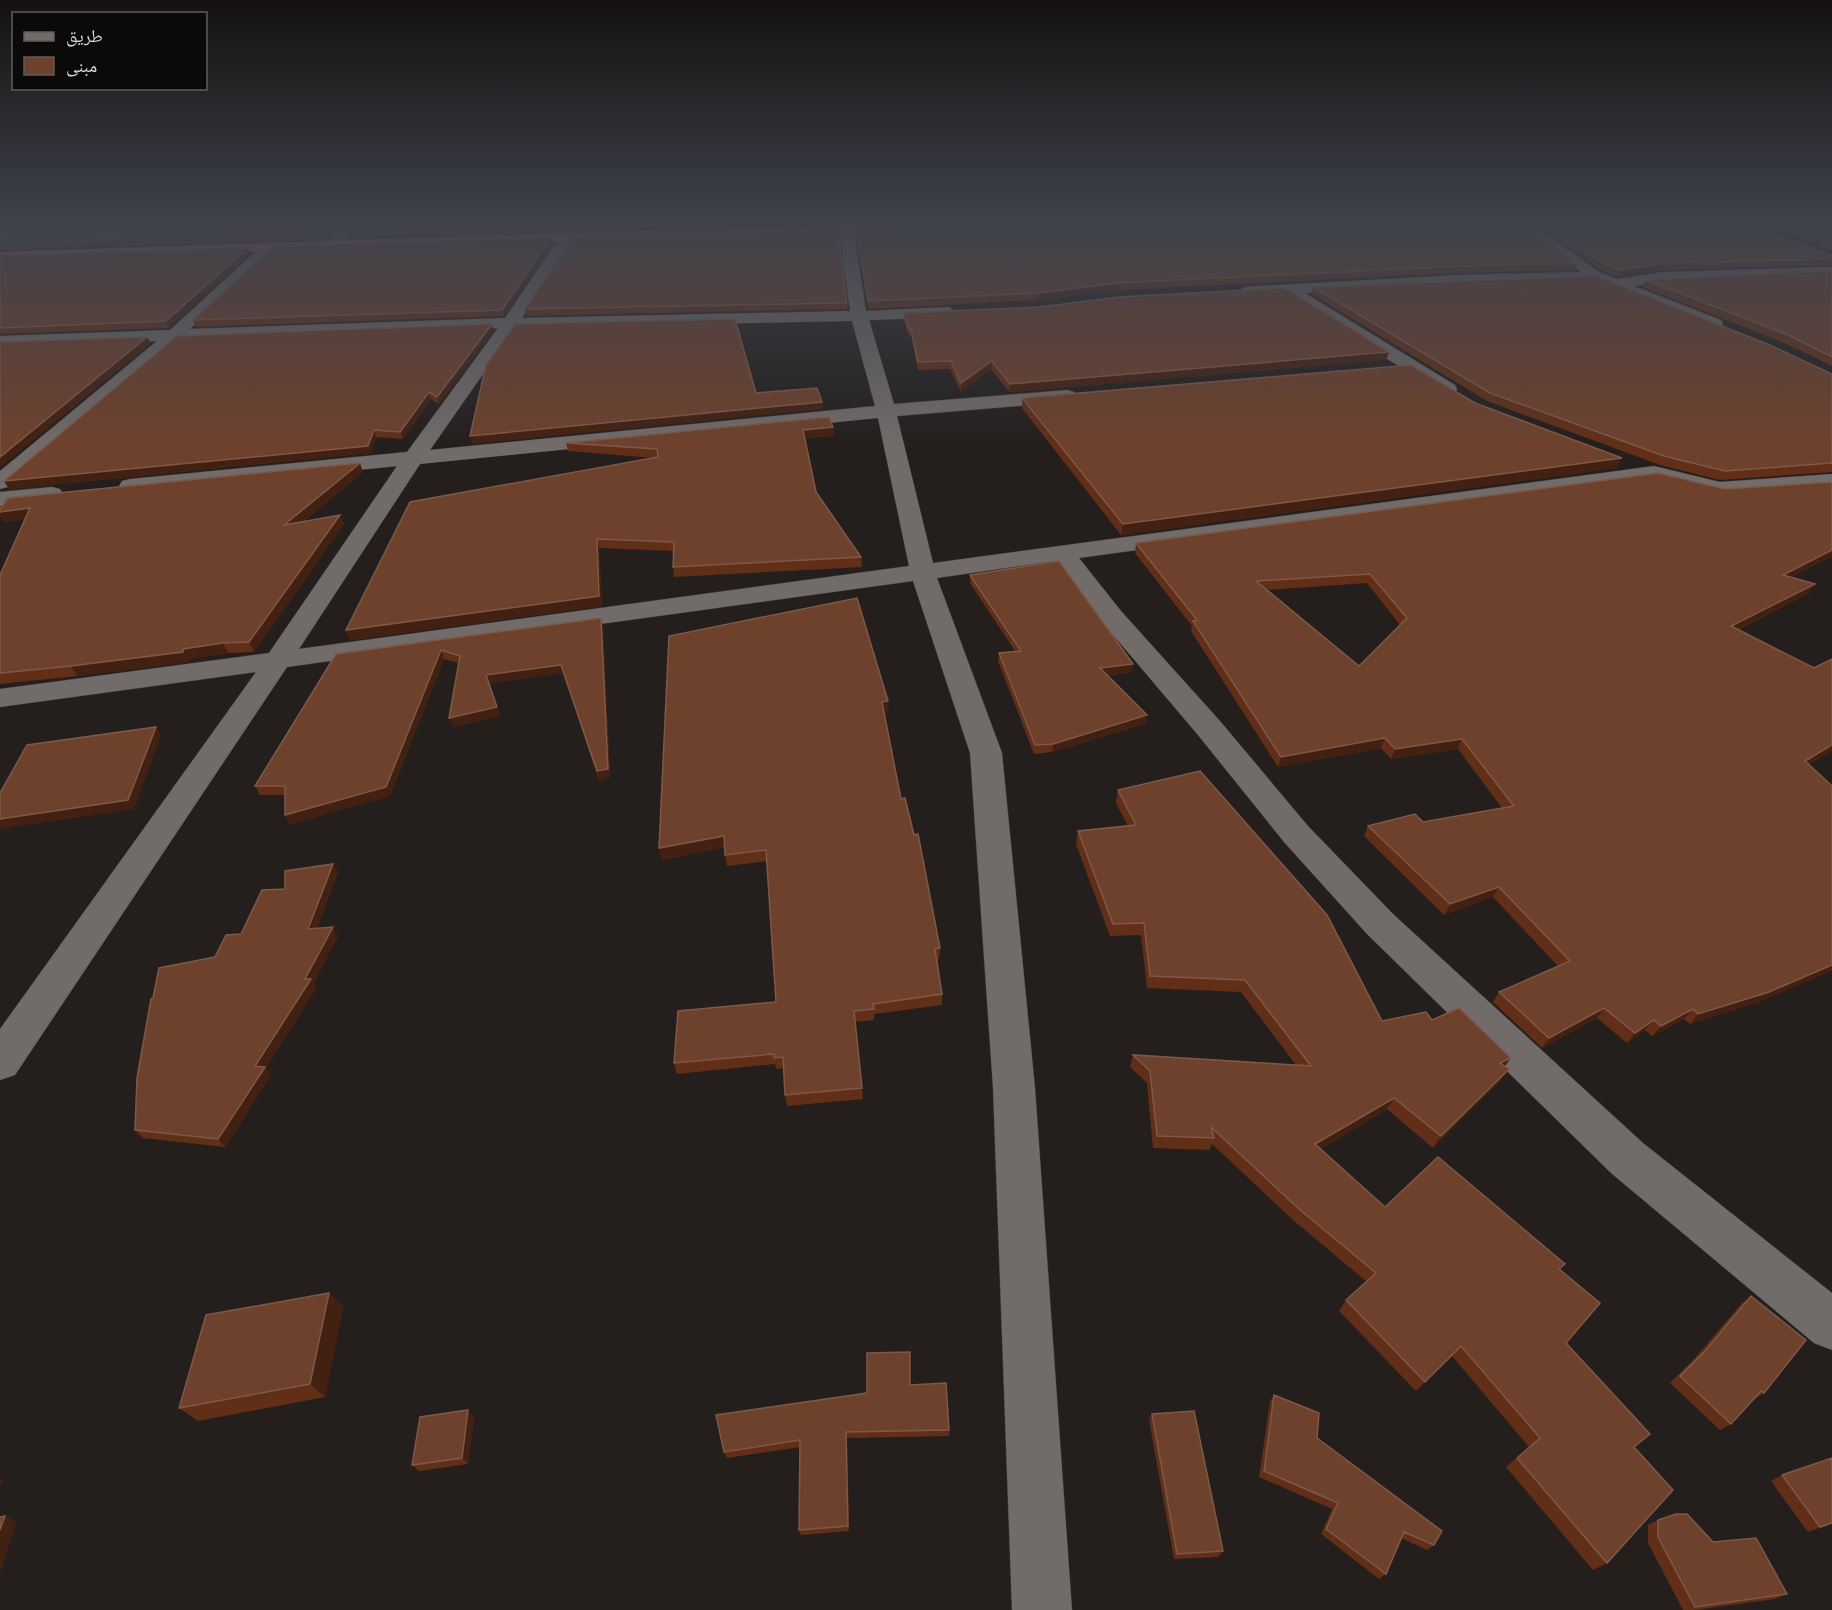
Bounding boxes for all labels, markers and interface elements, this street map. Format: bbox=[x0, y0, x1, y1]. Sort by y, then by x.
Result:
legend bbox=[12, 12, 207, 90]
text: طريق bbox=[66, 24, 103, 47]
text: مبنى bbox=[66, 54, 97, 77]

